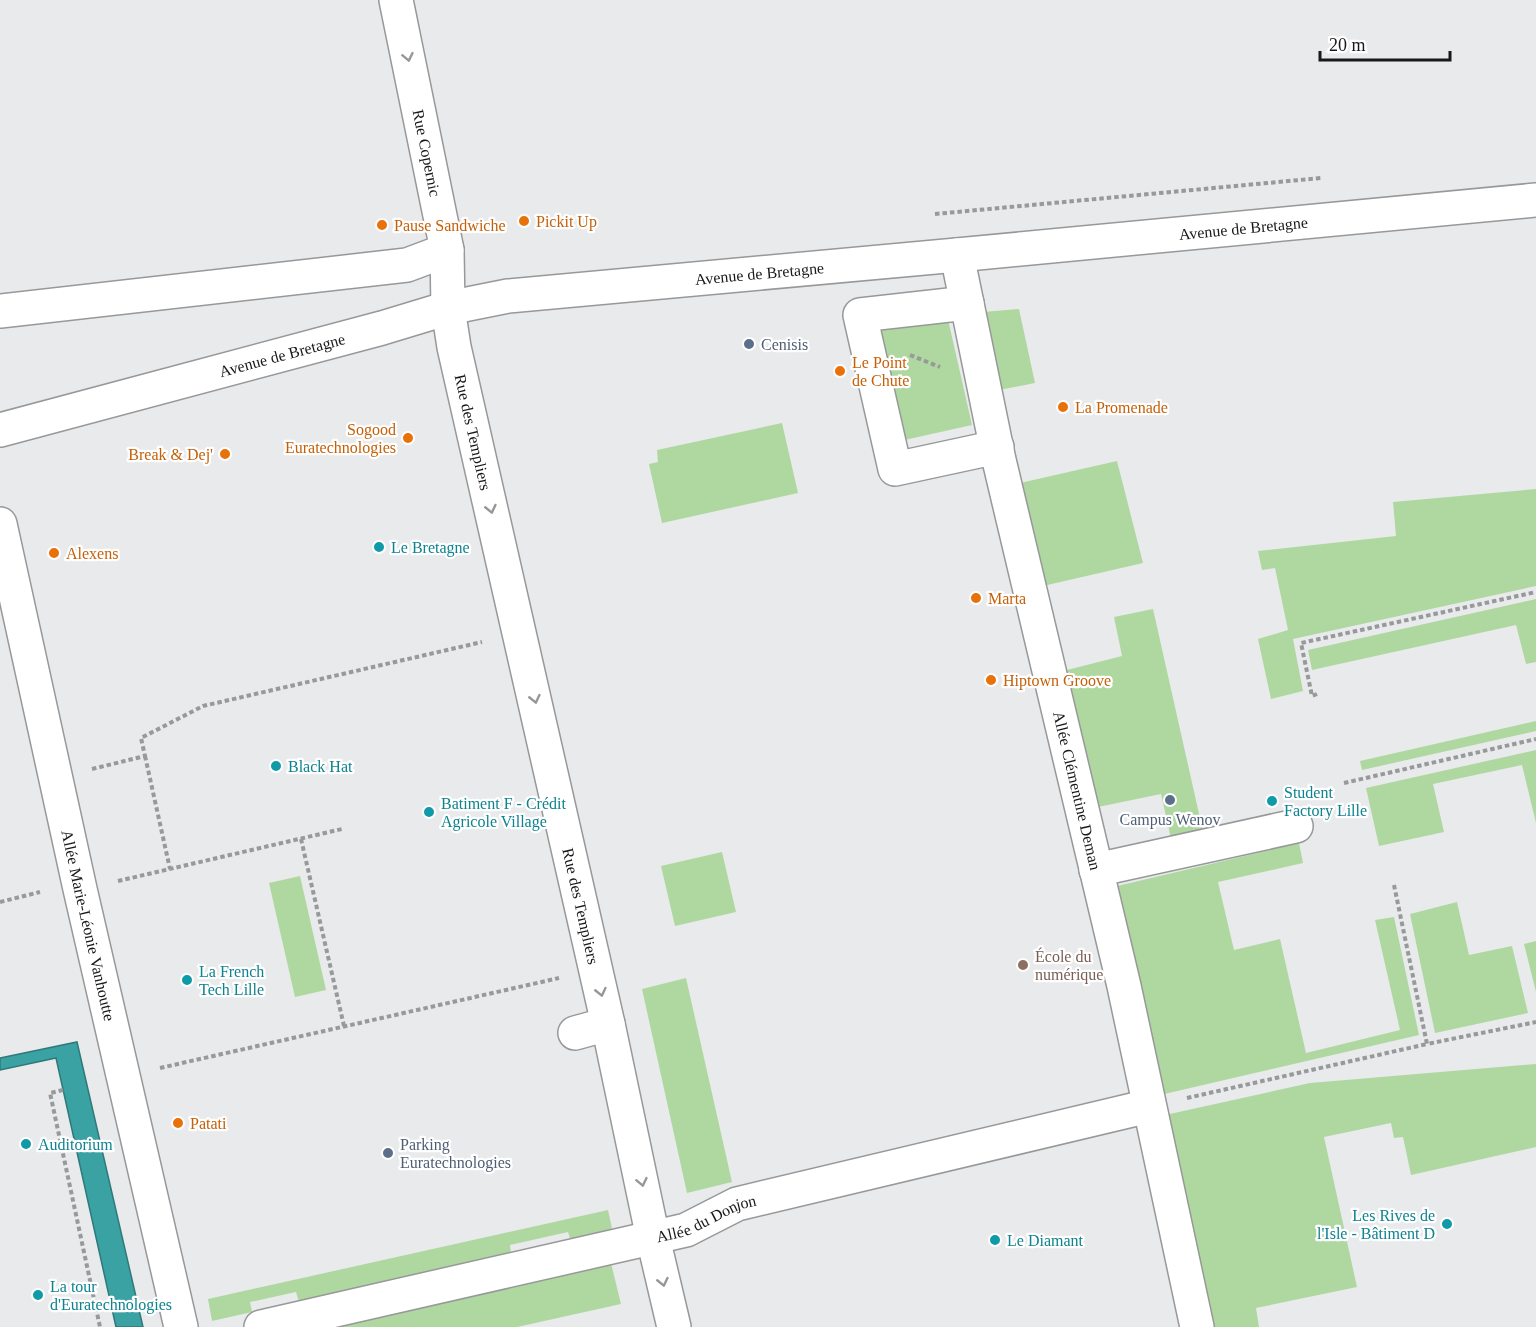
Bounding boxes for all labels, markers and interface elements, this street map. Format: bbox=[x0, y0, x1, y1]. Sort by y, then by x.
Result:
scale bar bbox=[1320, 24, 1450, 62]
text: 20 m bbox=[1329, 35, 1366, 55]
one-way arrow bbox=[401, 52, 414, 62]
street label: Rue Copernic bbox=[410, 108, 444, 198]
place label: Pickit Up bbox=[536, 213, 597, 231]
street label: Avenue de Bretagne bbox=[1178, 213, 1309, 242]
marker: Pickit Up bbox=[517, 214, 531, 228]
place label: Pause Sandwiche bbox=[394, 217, 506, 234]
marker: Pause Sandwiche bbox=[375, 218, 389, 232]
street label: Avenue de Bretagne bbox=[694, 259, 825, 287]
street label: Avenue de Bretagne bbox=[217, 330, 347, 380]
place label: Cenisis bbox=[761, 336, 808, 353]
marker: Cenisis bbox=[742, 337, 756, 351]
place label: Le Point de Chute bbox=[852, 354, 909, 389]
marker: Le Point de Chute bbox=[833, 364, 847, 378]
street label: Rue des Templiers bbox=[452, 372, 495, 492]
place label: La Promenade bbox=[1075, 399, 1168, 416]
marker: La Promenade bbox=[1056, 400, 1070, 414]
place label: Sogood Euratechnologies bbox=[285, 421, 396, 457]
marker: Sogood Euratechnologies bbox=[401, 431, 415, 445]
place label: Break & Dej' bbox=[128, 446, 213, 464]
marker: Break & Dej' bbox=[218, 447, 232, 461]
one-way arrow bbox=[484, 504, 497, 514]
place label: Le Bretagne bbox=[391, 539, 470, 557]
marker: Le Bretagne bbox=[372, 540, 386, 554]
place label: Alexens bbox=[66, 545, 118, 562]
marker: Alexens bbox=[47, 546, 61, 560]
place label: Marta bbox=[988, 590, 1026, 607]
marker: Marta bbox=[969, 591, 983, 605]
place label: Hiptown Groove bbox=[1003, 672, 1111, 690]
marker: Hiptown Groove bbox=[984, 673, 998, 687]
one-way arrow bbox=[527, 694, 540, 704]
street label: Allée Clémentine Deman bbox=[1050, 709, 1105, 872]
place label: Black Hat bbox=[288, 758, 353, 775]
marker: Black Hat bbox=[269, 759, 283, 773]
place label: Student Factory Lille bbox=[1284, 784, 1367, 820]
marker: Campus Wenov bbox=[1163, 793, 1177, 807]
marker: Student Factory Lille bbox=[1265, 794, 1279, 808]
place label: Batiment F - Crédit Agricole Village bbox=[441, 795, 566, 831]
marker: Batiment F - Crédit Agricole Village bbox=[422, 805, 436, 819]
place label: Campus Wenov bbox=[1119, 811, 1221, 829]
street label: Allée Marie-Léonie Vanhoutte bbox=[59, 828, 119, 1022]
street label: Rue des Templiers bbox=[560, 846, 603, 966]
place label: École du numérique bbox=[1035, 947, 1103, 984]
marker: École du numérique bbox=[1016, 958, 1030, 972]
place label: La French Tech Lille bbox=[199, 963, 264, 998]
marker: La French Tech Lille bbox=[180, 973, 194, 987]
one-way arrow bbox=[593, 987, 606, 997]
place label: Patati bbox=[190, 1115, 227, 1132]
marker: Patati bbox=[171, 1116, 185, 1130]
place label: Auditorium bbox=[38, 1136, 113, 1153]
place label: Parking Euratechnologies bbox=[400, 1136, 511, 1172]
marker: Auditorium bbox=[19, 1137, 33, 1151]
marker: Parking Euratechnologies bbox=[381, 1146, 395, 1160]
one-way arrow bbox=[634, 1177, 647, 1187]
street label: Allée du Donjon bbox=[655, 1191, 758, 1245]
place label: Les Rives de l'Isle - Bâtiment D bbox=[1317, 1207, 1435, 1242]
marker: Les Rives de l'Isle - Bâtiment D bbox=[1440, 1217, 1454, 1231]
place label: Le Diamant bbox=[1007, 1232, 1084, 1249]
marker: Le Diamant bbox=[988, 1233, 1002, 1247]
one-way arrow bbox=[656, 1277, 669, 1287]
place label: La tour d'Euratechnologies bbox=[50, 1278, 172, 1314]
marker: La tour d'Euratechnologies bbox=[31, 1288, 45, 1302]

